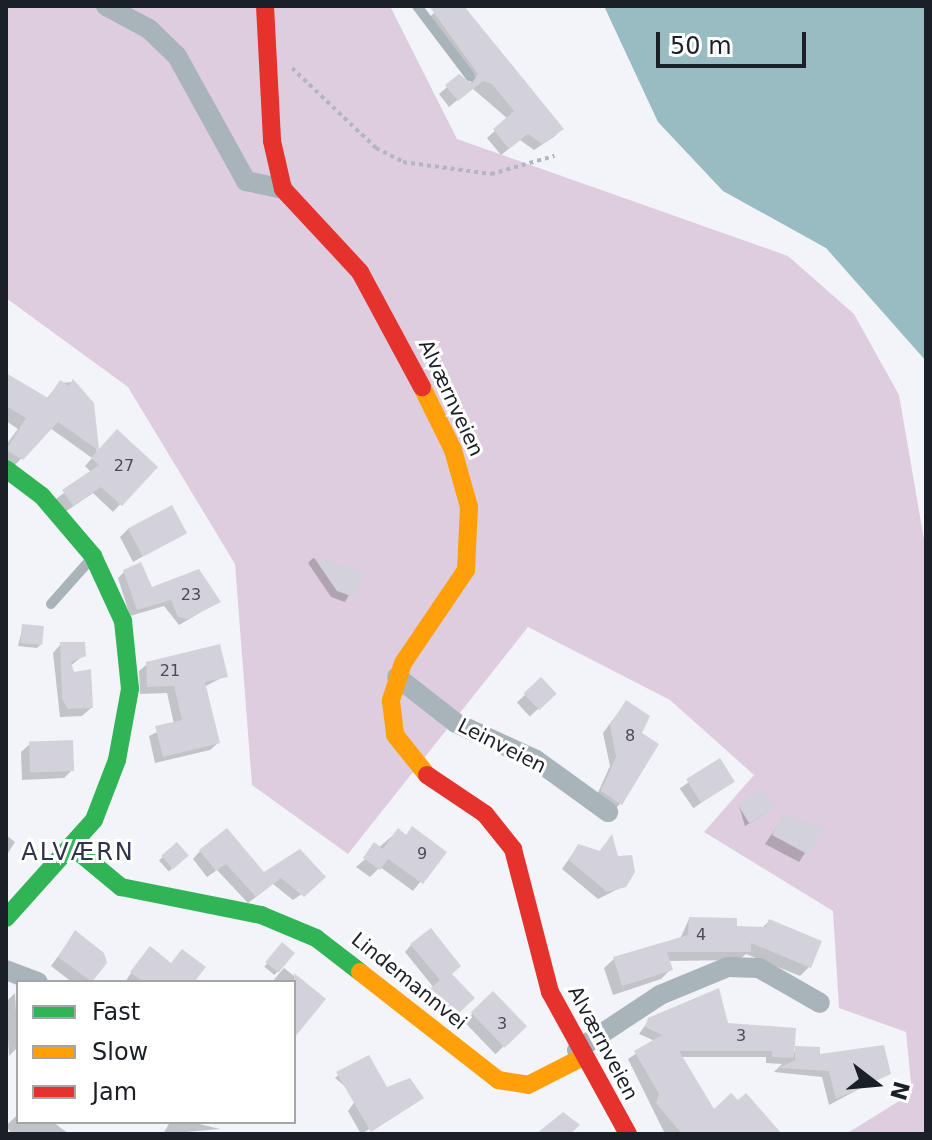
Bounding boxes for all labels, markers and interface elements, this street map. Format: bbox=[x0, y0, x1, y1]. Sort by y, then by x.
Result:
scale bar bbox=[660, 16, 810, 66]
text: 50 m bbox=[670, 32, 732, 60]
street label: Alværnveien bbox=[414, 336, 488, 460]
house number: 27 bbox=[114, 456, 134, 476]
house number: 23 bbox=[181, 585, 201, 605]
house number: 21 bbox=[160, 661, 180, 681]
street label: Leinveien bbox=[454, 714, 550, 778]
house number: 8 bbox=[625, 726, 635, 746]
district label: ALVÆRN bbox=[21, 839, 135, 867]
house number: 9 bbox=[417, 844, 427, 864]
house number: 4 bbox=[696, 925, 706, 945]
street label: Lindemannvei bbox=[347, 927, 471, 1035]
legend bbox=[16, 980, 296, 1124]
street label: Alværnveien bbox=[563, 982, 643, 1104]
text: Fast bbox=[92, 998, 140, 1026]
house number: 3 bbox=[497, 1014, 507, 1034]
house number: 3 bbox=[736, 1026, 746, 1046]
text: Slow bbox=[92, 1038, 148, 1066]
north arrow bbox=[836, 1044, 916, 1124]
text: Jam bbox=[92, 1078, 137, 1106]
text: N bbox=[885, 1078, 914, 1103]

